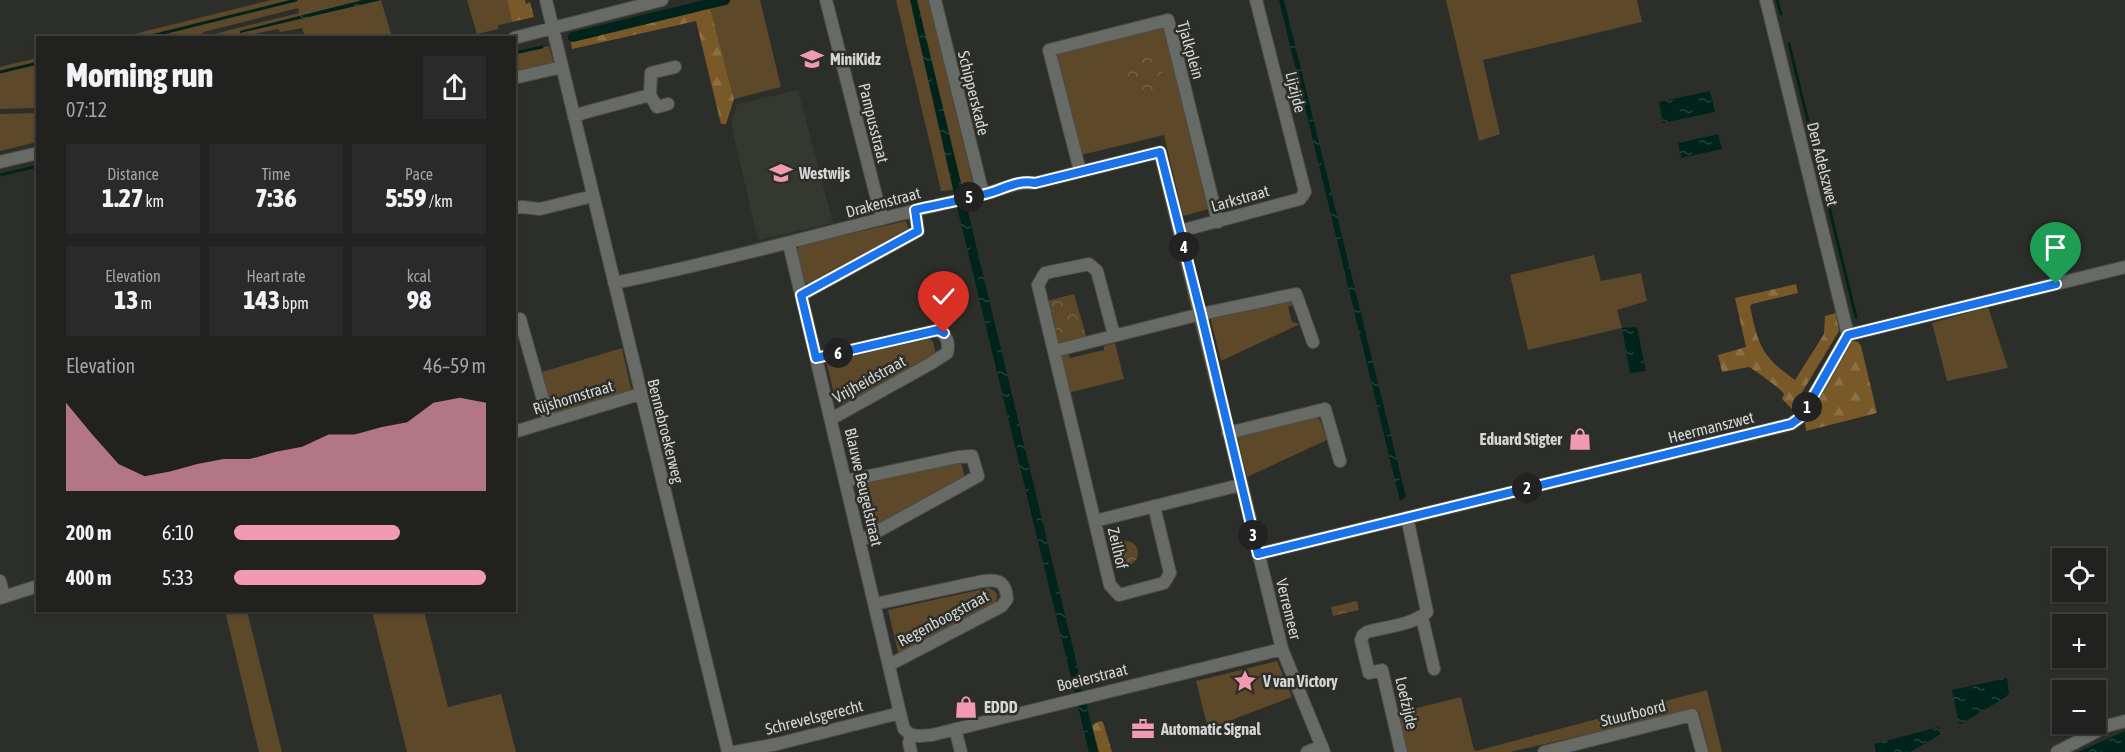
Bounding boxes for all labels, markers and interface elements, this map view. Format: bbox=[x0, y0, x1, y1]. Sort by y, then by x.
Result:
street label: Tjalkplein bbox=[1173, 19, 1208, 81]
school or university icon: MiniKidz bbox=[799, 46, 825, 72]
street label: Schipperskade bbox=[954, 49, 993, 137]
place label: MiniKidz bbox=[830, 50, 881, 68]
text: Morning run bbox=[66, 56, 213, 94]
button: share bbox=[423, 56, 486, 119]
street label: Lijzijde bbox=[1281, 70, 1310, 115]
street label: Pampusstraat bbox=[854, 81, 893, 165]
text: 07:12 bbox=[66, 98, 107, 121]
street label: Den Adelszwet bbox=[1804, 120, 1842, 208]
school or university icon: Westwijs bbox=[768, 160, 794, 186]
place label: Westwijs bbox=[798, 164, 851, 182]
text: Distance bbox=[107, 165, 159, 183]
text: Time bbox=[261, 165, 291, 183]
text: Pace bbox=[405, 165, 433, 183]
street label: Larkstraat bbox=[1209, 181, 1271, 215]
pin: 5 bbox=[954, 182, 984, 212]
text: 1.27 bbox=[102, 183, 143, 213]
text: 7:36 bbox=[255, 183, 297, 213]
text: 5:59 bbox=[385, 183, 427, 213]
street label: Drakenstraat bbox=[844, 183, 923, 221]
text: 5 bbox=[965, 188, 973, 206]
text: km bbox=[143, 192, 164, 210]
text: /km bbox=[427, 192, 453, 210]
pin bbox=[2030, 222, 2081, 284]
icon: arrive bbox=[2039, 231, 2072, 264]
pin: 4 bbox=[1169, 232, 1199, 262]
text: 4 bbox=[1180, 238, 1188, 256]
text: Elevation bbox=[105, 267, 161, 285]
text: Heart rate bbox=[247, 267, 305, 285]
text: kcal bbox=[407, 267, 431, 285]
pin bbox=[918, 271, 969, 333]
icon: check bbox=[927, 280, 960, 313]
text: 13 bbox=[114, 285, 138, 315]
text: 143 bbox=[243, 285, 280, 315]
text: 98 bbox=[407, 285, 431, 315]
text: m bbox=[138, 294, 152, 312]
text: bpm bbox=[280, 294, 309, 312]
pin: 6 bbox=[823, 338, 853, 368]
text: 6 bbox=[834, 344, 842, 362]
street label: Vrijheidstraat bbox=[829, 351, 909, 407]
text: Elevation bbox=[66, 354, 135, 377]
text: 46–59 m bbox=[423, 354, 486, 377]
street label: Rijshornstraat bbox=[531, 376, 616, 419]
street label: Bennebroekerweg bbox=[643, 377, 688, 485]
pin: 1 bbox=[1792, 392, 1822, 422]
text: 1 bbox=[1803, 398, 1811, 416]
street label: Heermanszwet bbox=[1666, 408, 1756, 446]
street label: Blauwe Beugelstraat bbox=[841, 426, 886, 548]
shop icon: Eduard Stigter bbox=[1567, 426, 1593, 452]
place label: Eduard Stigter bbox=[1480, 430, 1562, 448]
pin: 2 bbox=[1512, 473, 1542, 503]
text: 2 bbox=[1523, 479, 1531, 497]
pin: 3 bbox=[1238, 520, 1268, 550]
text: 200 m bbox=[66, 521, 111, 544]
text: 6:10 bbox=[162, 521, 194, 544]
street label: Zeilhof bbox=[1104, 525, 1132, 571]
text: 3 bbox=[1249, 526, 1257, 544]
map controls bbox=[2052, 548, 2106, 734]
button: locate bbox=[2052, 548, 2106, 602]
text: 400 m bbox=[66, 566, 111, 589]
text: 5:33 bbox=[162, 566, 194, 589]
street label: Verremeer bbox=[1273, 577, 1305, 642]
street label: Regenboogstraat bbox=[894, 586, 992, 650]
button: + bbox=[2052, 614, 2106, 668]
street label: Boeierstraat bbox=[1055, 659, 1130, 694]
place icon: V van Victory bbox=[1232, 668, 1258, 694]
place label: V van Victory bbox=[1262, 672, 1338, 690]
street label: Loefzijde bbox=[1391, 675, 1422, 731]
button: − bbox=[2052, 680, 2106, 734]
shop icon: EDDD bbox=[953, 694, 979, 720]
street label: Schrevelsgerecht bbox=[763, 696, 865, 739]
street label: Stuurboord bbox=[1599, 696, 1667, 730]
place label: EDDD bbox=[984, 698, 1018, 716]
office icon: Automatic Signal bbox=[1130, 716, 1156, 742]
place label: Automatic Signal bbox=[1160, 720, 1261, 738]

